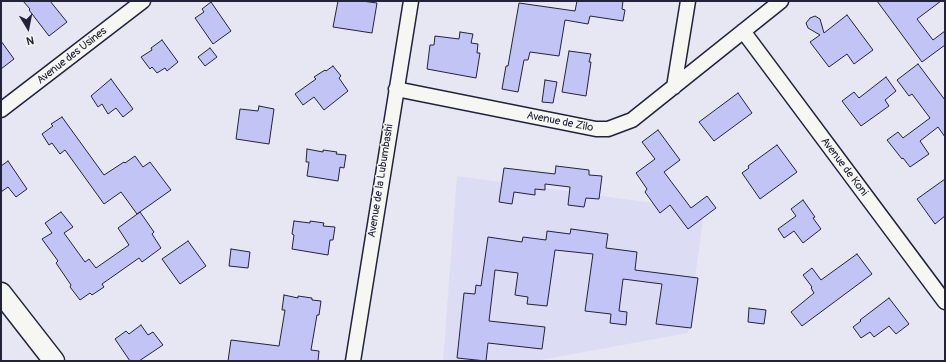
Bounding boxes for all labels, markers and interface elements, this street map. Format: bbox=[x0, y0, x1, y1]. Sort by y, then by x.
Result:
north arrow bbox=[8, 8, 48, 48]
street label: Avenue des Usines bbox=[34, 25, 110, 87]
text: N bbox=[25, 33, 35, 47]
street label: Avenue de Zilo bbox=[526, 109, 594, 135]
street label: Avenue de la Lubumbashi bbox=[366, 123, 396, 239]
street label: Avenue de Koni bbox=[818, 135, 870, 199]

